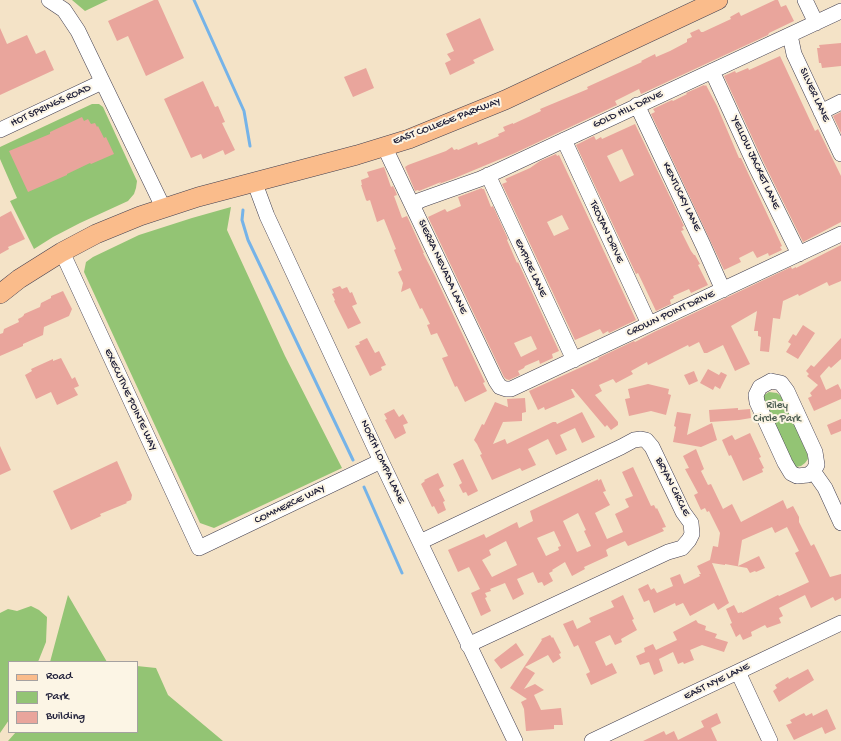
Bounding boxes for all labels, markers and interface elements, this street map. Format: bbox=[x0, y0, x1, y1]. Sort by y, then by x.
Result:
street label: SILVER LANE bbox=[796, 66, 832, 124]
street label: HOT SPRINGS ROAD bbox=[9, 82, 93, 130]
street label: GOLD HILL DRIVE bbox=[591, 88, 665, 132]
street label: EAST COLLEGE PARKWAY bbox=[391, 95, 503, 149]
street label: YELLOW JACKET LANE bbox=[728, 114, 782, 212]
street label: KENTUCKY LANE bbox=[659, 160, 703, 234]
street label: TROJAN DRIVE bbox=[586, 199, 626, 265]
street label: SIERRA NEVADA LANE bbox=[414, 218, 470, 316]
street label: EMPIRE LANE bbox=[511, 237, 549, 299]
street label: CROWN POINT DRIVE bbox=[625, 288, 717, 340]
street label: EXECUTIVE POINTE WAY bbox=[100, 347, 160, 453]
park label: Riley Circle Park bbox=[753, 399, 801, 425]
street label: NORTH LOMPA LANE bbox=[357, 418, 407, 506]
street label: BRYAN CIRCLE bbox=[652, 456, 692, 518]
street label: COMMERCE WAY bbox=[253, 482, 327, 528]
street label: EAST NYE LANE bbox=[682, 660, 752, 704]
legend bbox=[8, 661, 138, 733]
text: Road bbox=[46, 670, 72, 684]
text: Park bbox=[46, 690, 69, 704]
text: Building bbox=[46, 710, 85, 724]

